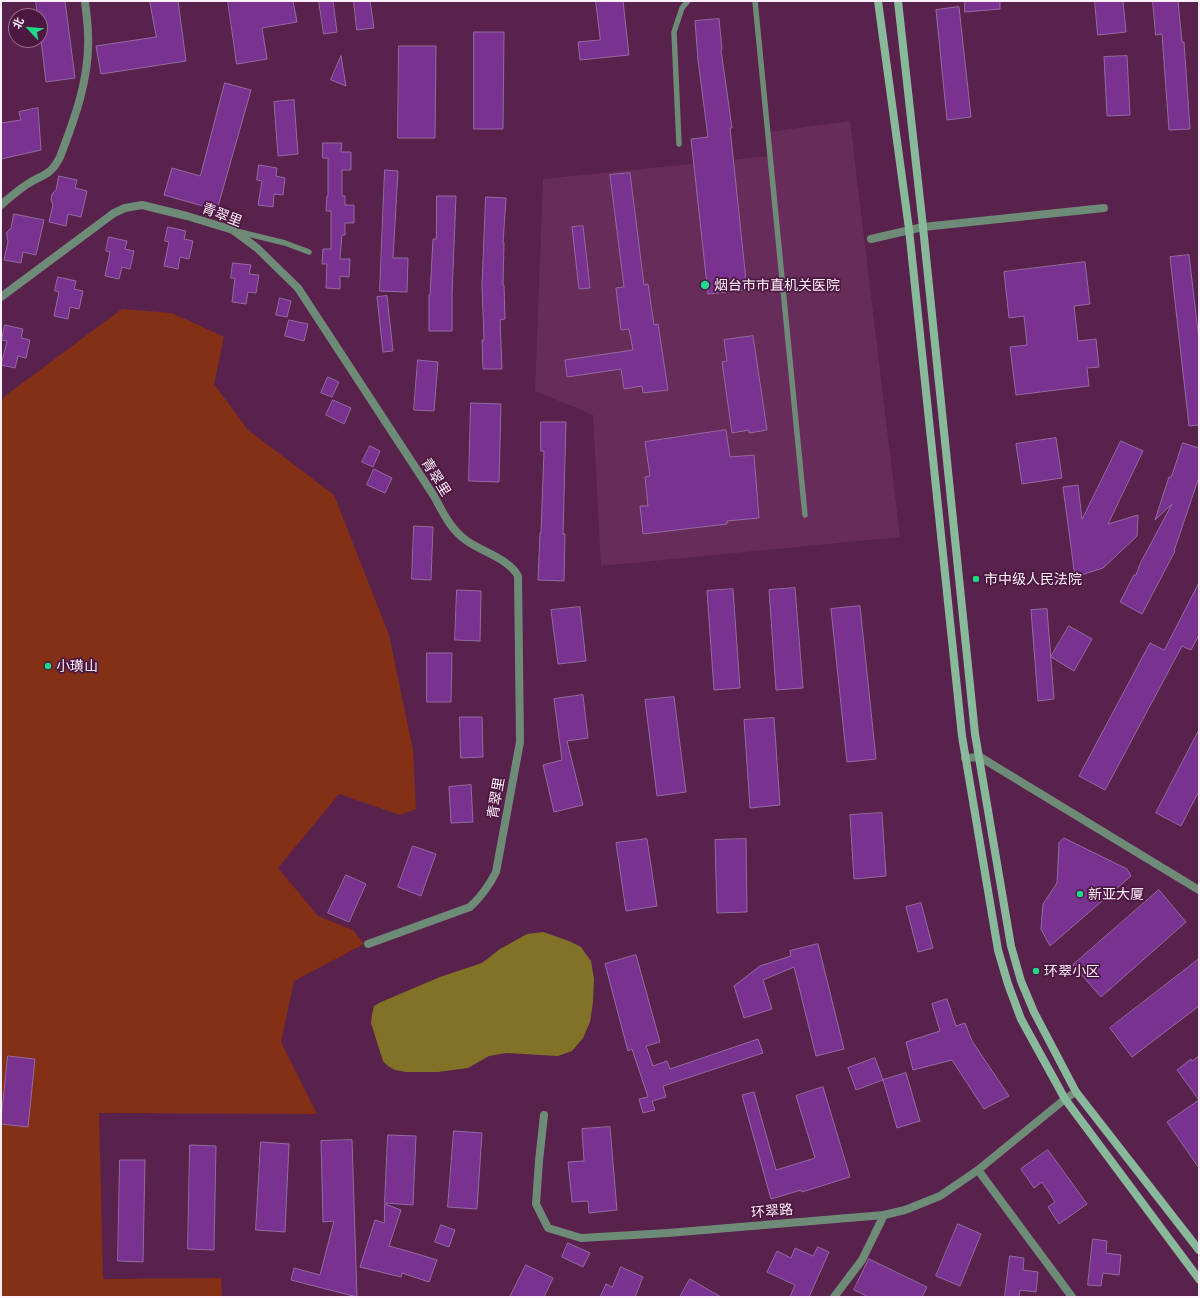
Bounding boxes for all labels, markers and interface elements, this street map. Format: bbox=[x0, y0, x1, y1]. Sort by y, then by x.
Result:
north arrow bbox=[8, 8, 48, 48]
text: 北 bbox=[10, 16, 26, 31]
street label: 青翠里 bbox=[199, 200, 245, 230]
place label: 烟台市市直机关医院 bbox=[714, 277, 840, 293]
marker: 烟台市市直机关医院 bbox=[699, 279, 711, 291]
street label: 青翠里 bbox=[418, 455, 454, 499]
place label: 市中级人民法院 bbox=[984, 571, 1082, 587]
marker: 市中级人民法院 bbox=[971, 574, 981, 584]
place label: 小璜山 bbox=[56, 658, 98, 674]
marker: 小璜山 bbox=[43, 661, 53, 671]
street label: 青翠里 bbox=[484, 776, 508, 820]
place label: 新亚大厦 bbox=[1088, 886, 1144, 902]
marker: 新亚大厦 bbox=[1075, 889, 1085, 899]
place label: 环翠小区 bbox=[1044, 963, 1100, 979]
marker: 环翠小区 bbox=[1031, 966, 1041, 976]
street label: 环翠路 bbox=[750, 1201, 794, 1221]

